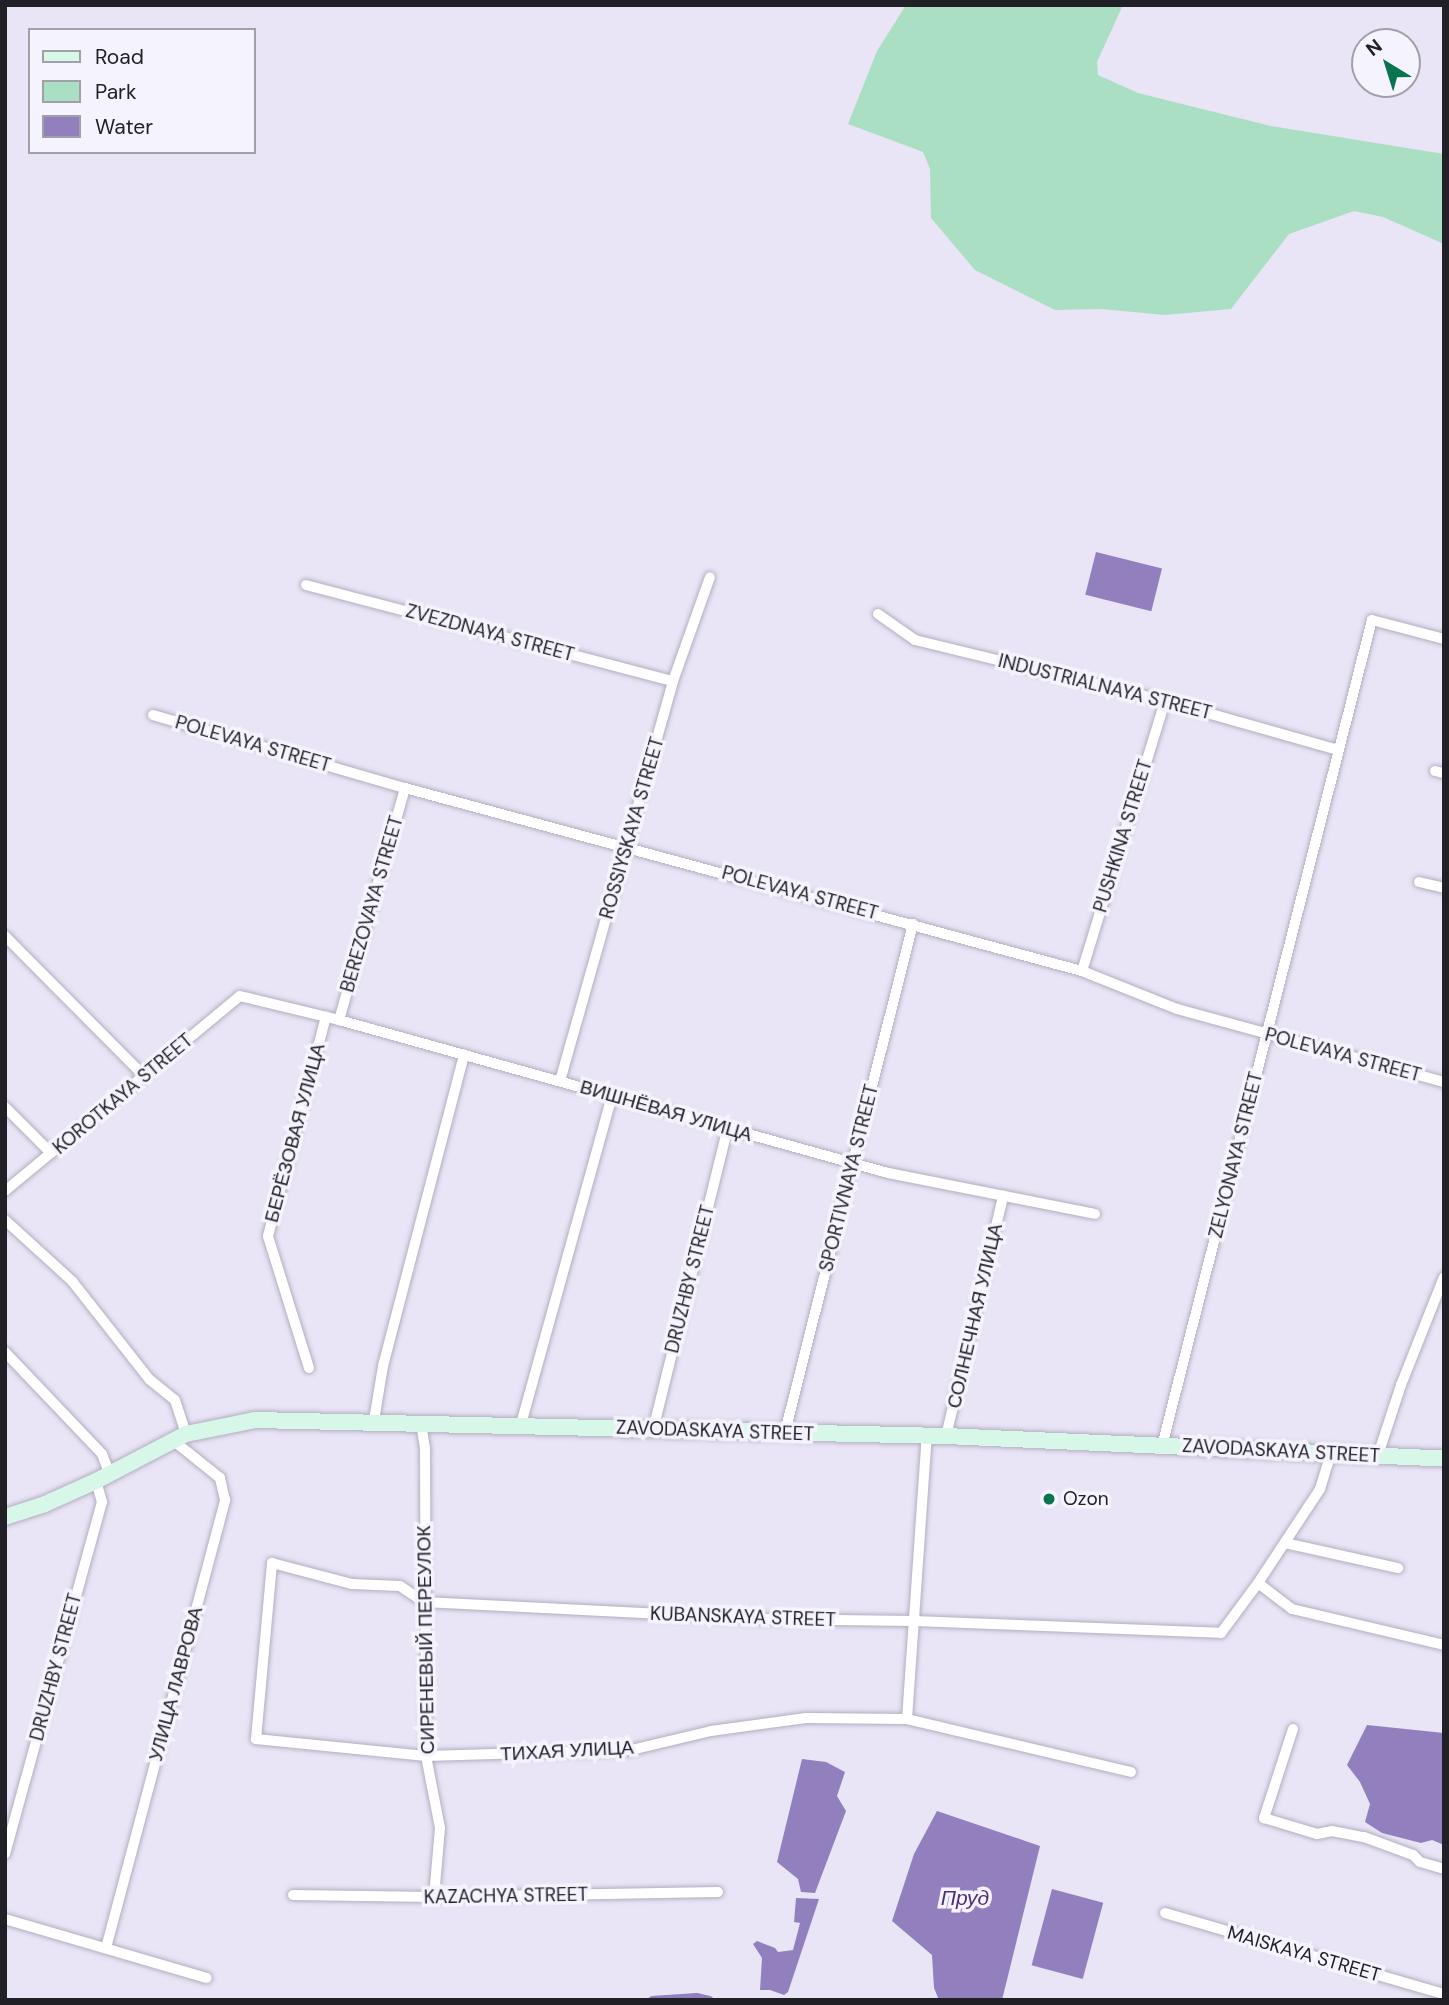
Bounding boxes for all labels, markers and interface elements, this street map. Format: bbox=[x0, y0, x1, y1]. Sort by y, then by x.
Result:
legend bbox=[28, 28, 256, 154]
north arrow bbox=[1351, 28, 1421, 98]
text: N bbox=[1361, 34, 1387, 62]
text: Road bbox=[95, 43, 144, 71]
text: Park bbox=[95, 78, 136, 106]
text: Water bbox=[95, 113, 153, 141]
street label: ZVEZDNAYA STREET bbox=[403, 600, 577, 666]
street label: INDUSTRIALNAYA STREET bbox=[996, 649, 1214, 725]
street label: POLEVAYA STREET bbox=[173, 711, 333, 777]
street label: ROSSIYSKAYA STREET bbox=[595, 734, 669, 922]
street label: PUSHKINA STREET bbox=[1089, 757, 1157, 915]
street label: BEREZOVAYA STREET bbox=[336, 813, 408, 995]
street label: POLEVAYA STREET bbox=[719, 861, 881, 925]
street label: POLEVAYA STREET bbox=[1262, 1023, 1424, 1087]
street label: KOROTKAYA STREET bbox=[48, 1029, 198, 1159]
street label: БЕРЁЗОВАЯ УЛИЦА bbox=[260, 1041, 330, 1225]
street label: ZELYONAYA STREET bbox=[1204, 1070, 1268, 1240]
street label: ВИШНЁВАЯ УЛИЦА bbox=[577, 1076, 755, 1146]
street label: SPORTIVNAYA STREET bbox=[815, 1082, 883, 1274]
street label: DRUZHBY STREET bbox=[661, 1203, 719, 1355]
street label: СОЛНЕЧНАЯ УЛИЦА bbox=[943, 1221, 1007, 1411]
street label: ZAVODASKAYA STREET bbox=[616, 1416, 814, 1446]
street label: ZAVODASKAYA STREET bbox=[1181, 1434, 1381, 1468]
place label: Ozon bbox=[1063, 1488, 1109, 1510]
marker: Ozon bbox=[1041, 1491, 1057, 1507]
street label: СИРЕНЕВЫЙ ПЕРЕУЛОК bbox=[413, 1525, 439, 1755]
street label: DRUZHBY STREET bbox=[25, 1591, 87, 1743]
street label: KUBANSKAYA STREET bbox=[650, 1602, 836, 1632]
street label: УЛИЦА ЛАВРОВА bbox=[144, 1604, 208, 1764]
street label: ТИХАЯ УЛИЦА bbox=[500, 1736, 634, 1766]
street label: KAZACHYA STREET bbox=[424, 1883, 588, 1909]
water label: Пруд bbox=[941, 1885, 989, 1911]
street label: MAISKAYA STREET bbox=[1225, 1921, 1383, 1987]

